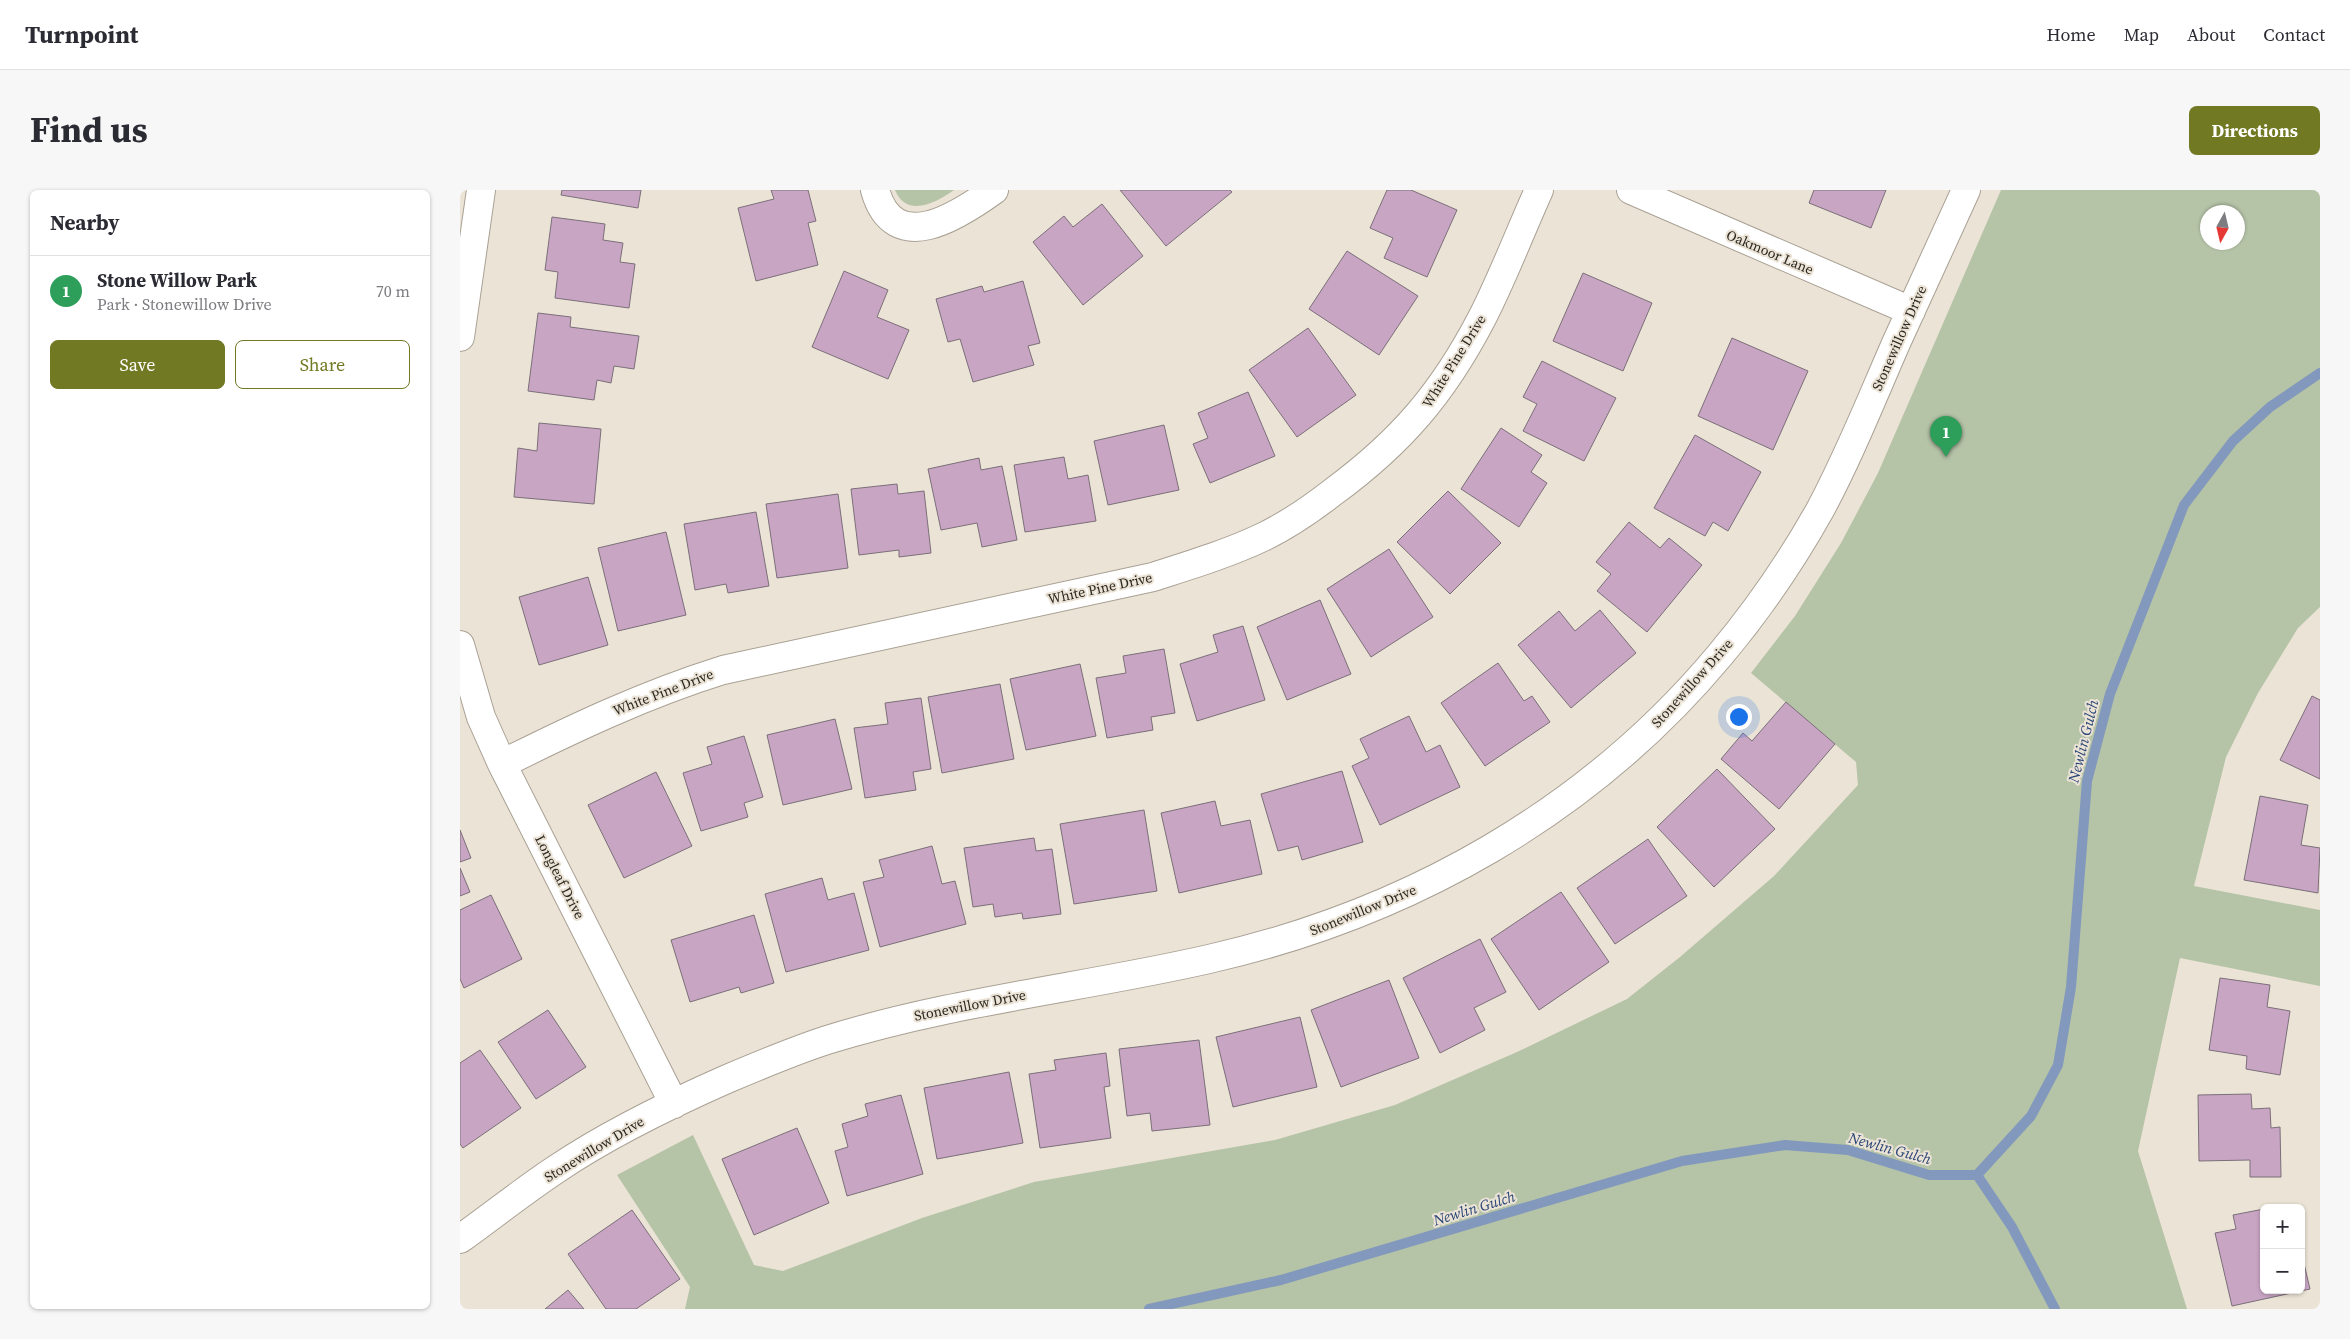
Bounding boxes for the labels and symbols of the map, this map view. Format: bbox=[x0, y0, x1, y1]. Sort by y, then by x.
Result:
north arrow bbox=[2200, 205, 2245, 250]
street label: Oakmoor Lane bbox=[1723, 225, 1817, 279]
street label: Stonewillow Drive bbox=[1867, 282, 1931, 394]
street label: White Pine Drive bbox=[1417, 311, 1491, 411]
pin: 1 bbox=[1930, 416, 1962, 457]
street label: White Pine Drive bbox=[1046, 567, 1154, 609]
street label: Stonewillow Drive bbox=[1647, 634, 1737, 732]
street label: White Pine Drive bbox=[610, 664, 716, 720]
water label: Newlin Gulch bbox=[2062, 697, 2103, 786]
your location bbox=[1726, 704, 1752, 730]
street label: Longleaf Drive bbox=[530, 832, 590, 922]
street label: Stonewillow Drive bbox=[1307, 879, 1419, 941]
street label: Stonewillow Drive bbox=[912, 984, 1028, 1026]
street label: Stonewillow Drive bbox=[540, 1111, 648, 1187]
water label: Newlin Gulch bbox=[1845, 1127, 1934, 1169]
water label: Newlin Gulch bbox=[1430, 1186, 1518, 1231]

